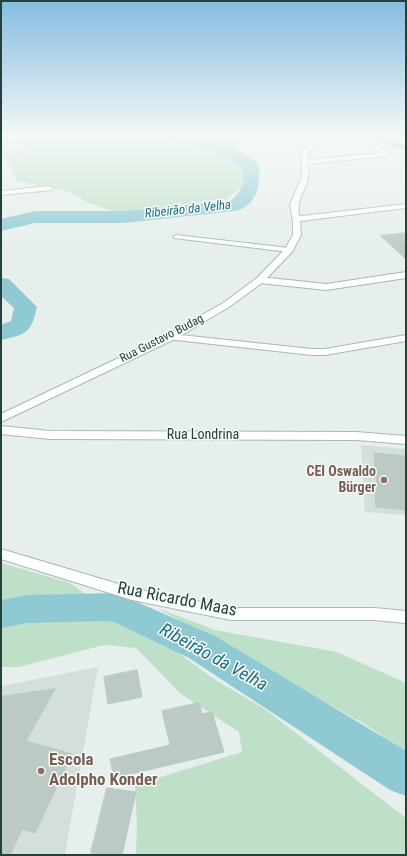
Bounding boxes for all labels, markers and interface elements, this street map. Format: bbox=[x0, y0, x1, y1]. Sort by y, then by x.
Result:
water label: Ribeirão da Velha bbox=[144, 198, 232, 222]
street label: Rua Gustavo Budag bbox=[118, 312, 206, 366]
street label: Rua Londrina bbox=[167, 427, 239, 443]
place label: CEI Oswaldo Bürger bbox=[306, 464, 376, 496]
marker: CEI Oswaldo Bürger bbox=[379, 475, 389, 485]
street label: Rua Ricardo Maas bbox=[116, 578, 238, 622]
water label: Ribeirão da Velha bbox=[155, 620, 271, 696]
place label: Escola Adolpho Konder bbox=[49, 751, 158, 791]
marker: Escola Adolpho Konder bbox=[36, 766, 46, 776]

